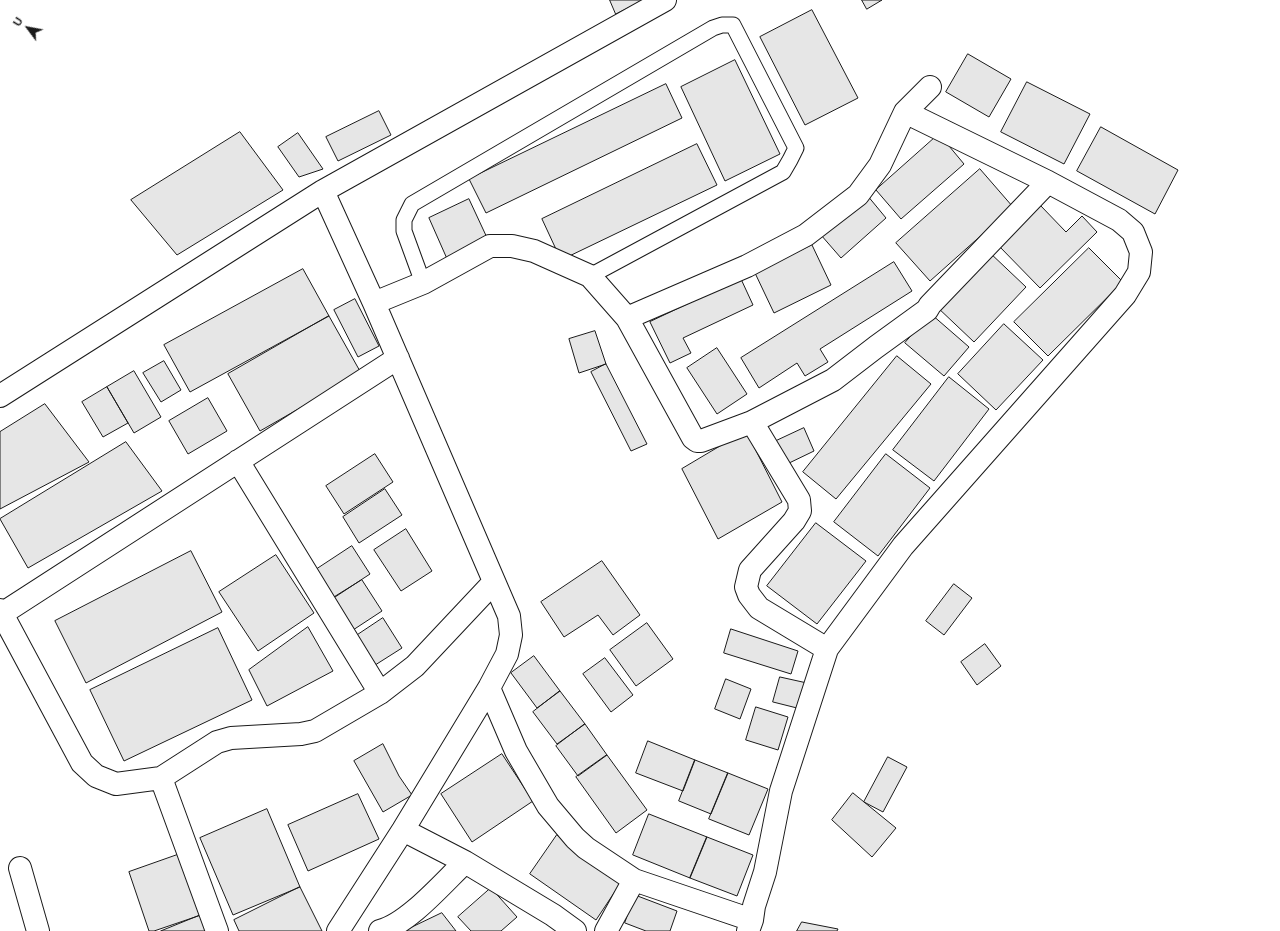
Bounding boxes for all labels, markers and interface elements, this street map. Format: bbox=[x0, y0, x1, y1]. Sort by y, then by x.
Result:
north arrow bbox=[8, 8, 48, 48]
text: U bbox=[11, 15, 25, 28]

